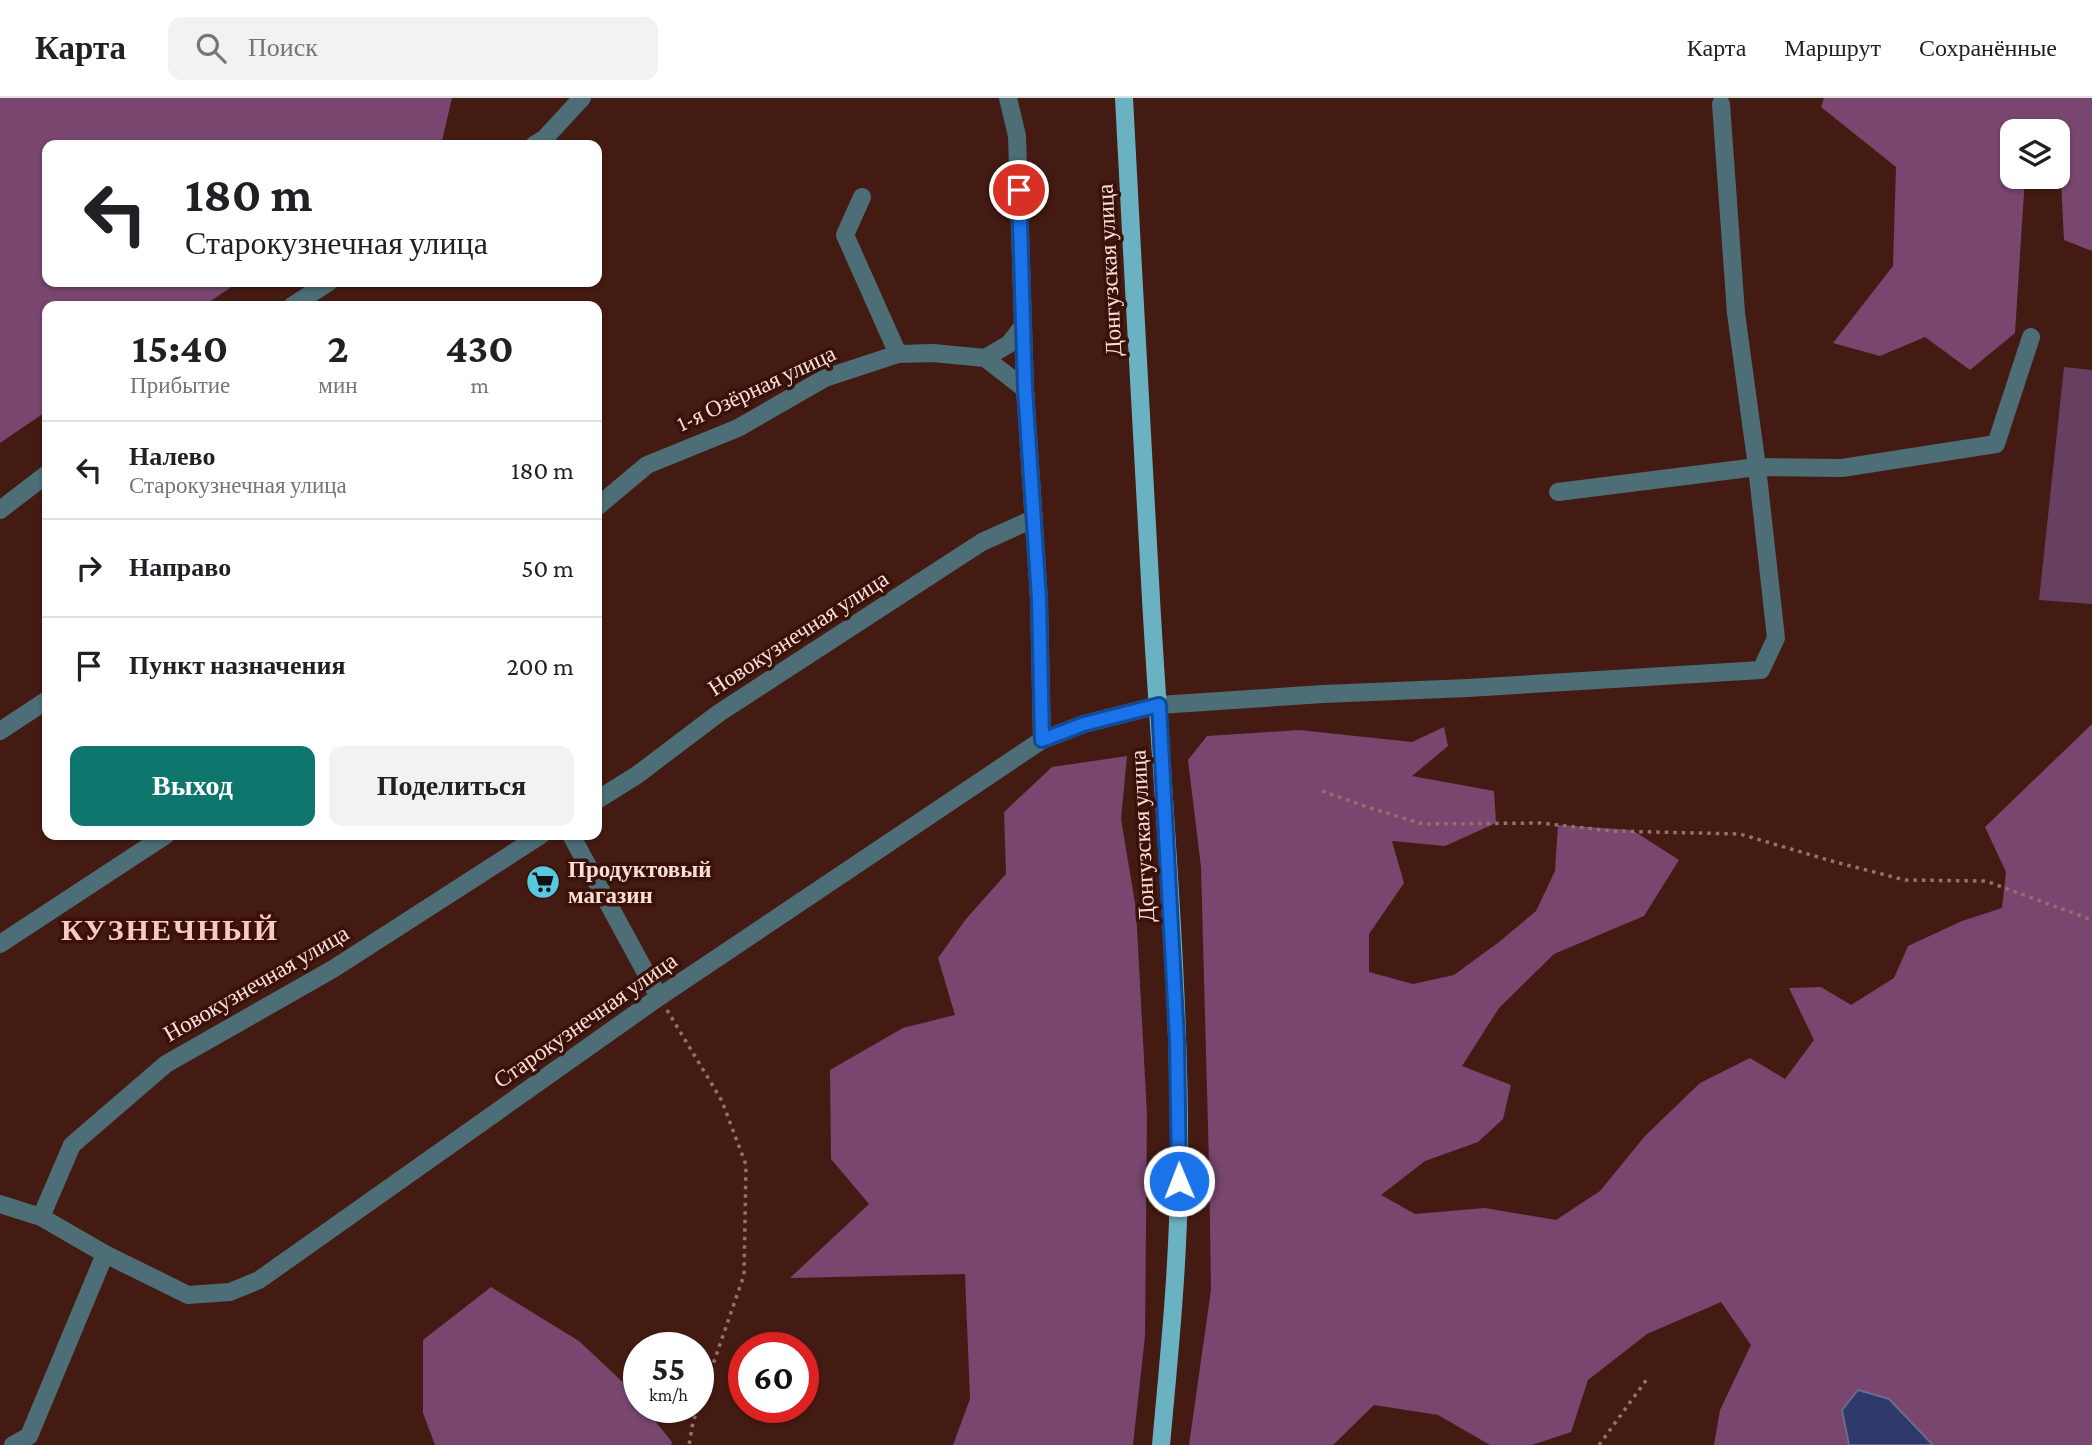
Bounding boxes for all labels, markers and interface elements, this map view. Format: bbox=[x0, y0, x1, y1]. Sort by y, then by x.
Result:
search box bbox=[168, 17, 658, 80]
text: Карта bbox=[35, 29, 126, 66]
icon: search bbox=[192, 29, 230, 67]
text: Поиск bbox=[248, 33, 318, 62]
text: Карта bbox=[1687, 34, 1746, 61]
text: Маршрут bbox=[1784, 34, 1881, 61]
text: Сохранённые bbox=[1919, 34, 2057, 61]
map controls bbox=[2000, 119, 2070, 189]
button: layers bbox=[2000, 119, 2070, 189]
pin bbox=[989, 160, 1049, 220]
text: 180 m bbox=[185, 167, 313, 222]
icon: left bbox=[70, 168, 161, 259]
icon: arrive bbox=[1000, 171, 1038, 209]
street label: Донгузская улица bbox=[1092, 183, 1126, 357]
text: Старокузнечная улица bbox=[185, 225, 488, 261]
text: 15:40 bbox=[132, 324, 228, 371]
text: 2 bbox=[327, 324, 349, 371]
text: 430 bbox=[446, 324, 514, 371]
street label: 1-я Озёрная улица bbox=[672, 340, 840, 436]
text: Прибытие bbox=[130, 372, 230, 398]
text: мин bbox=[318, 372, 358, 398]
text: m bbox=[470, 372, 489, 398]
text: Налево bbox=[129, 442, 215, 471]
icon: left bbox=[70, 451, 108, 489]
text: 180 m bbox=[511, 456, 574, 485]
text: Старокузнечная улица bbox=[129, 472, 347, 498]
icon: right bbox=[70, 549, 108, 587]
text: Направо bbox=[129, 553, 231, 582]
text: 50 m bbox=[521, 554, 574, 583]
street label: Новокузнечная улица bbox=[703, 565, 893, 701]
icon: arrive bbox=[70, 647, 108, 685]
text: Пункт назначения bbox=[129, 651, 346, 680]
text: 200 m bbox=[506, 652, 574, 681]
button: Выход bbox=[70, 746, 315, 826]
button: Поделиться bbox=[329, 746, 574, 826]
street label: Донгузская улица bbox=[1125, 749, 1159, 923]
place label: Продуктовый магазин bbox=[568, 856, 711, 908]
supermarket icon: Продуктовый магазин bbox=[524, 863, 562, 901]
district label: КУЗНЕЧНЫЙ bbox=[61, 913, 279, 946]
street label: Новокузнечная улица bbox=[159, 919, 353, 1047]
street label: Старокузнечная улица bbox=[488, 947, 682, 1093]
position arrow bbox=[1142, 1144, 1216, 1218]
speed limit sign: 60 bbox=[728, 1332, 819, 1423]
text: 55 bbox=[652, 1349, 685, 1388]
text: km/h bbox=[649, 1385, 688, 1405]

